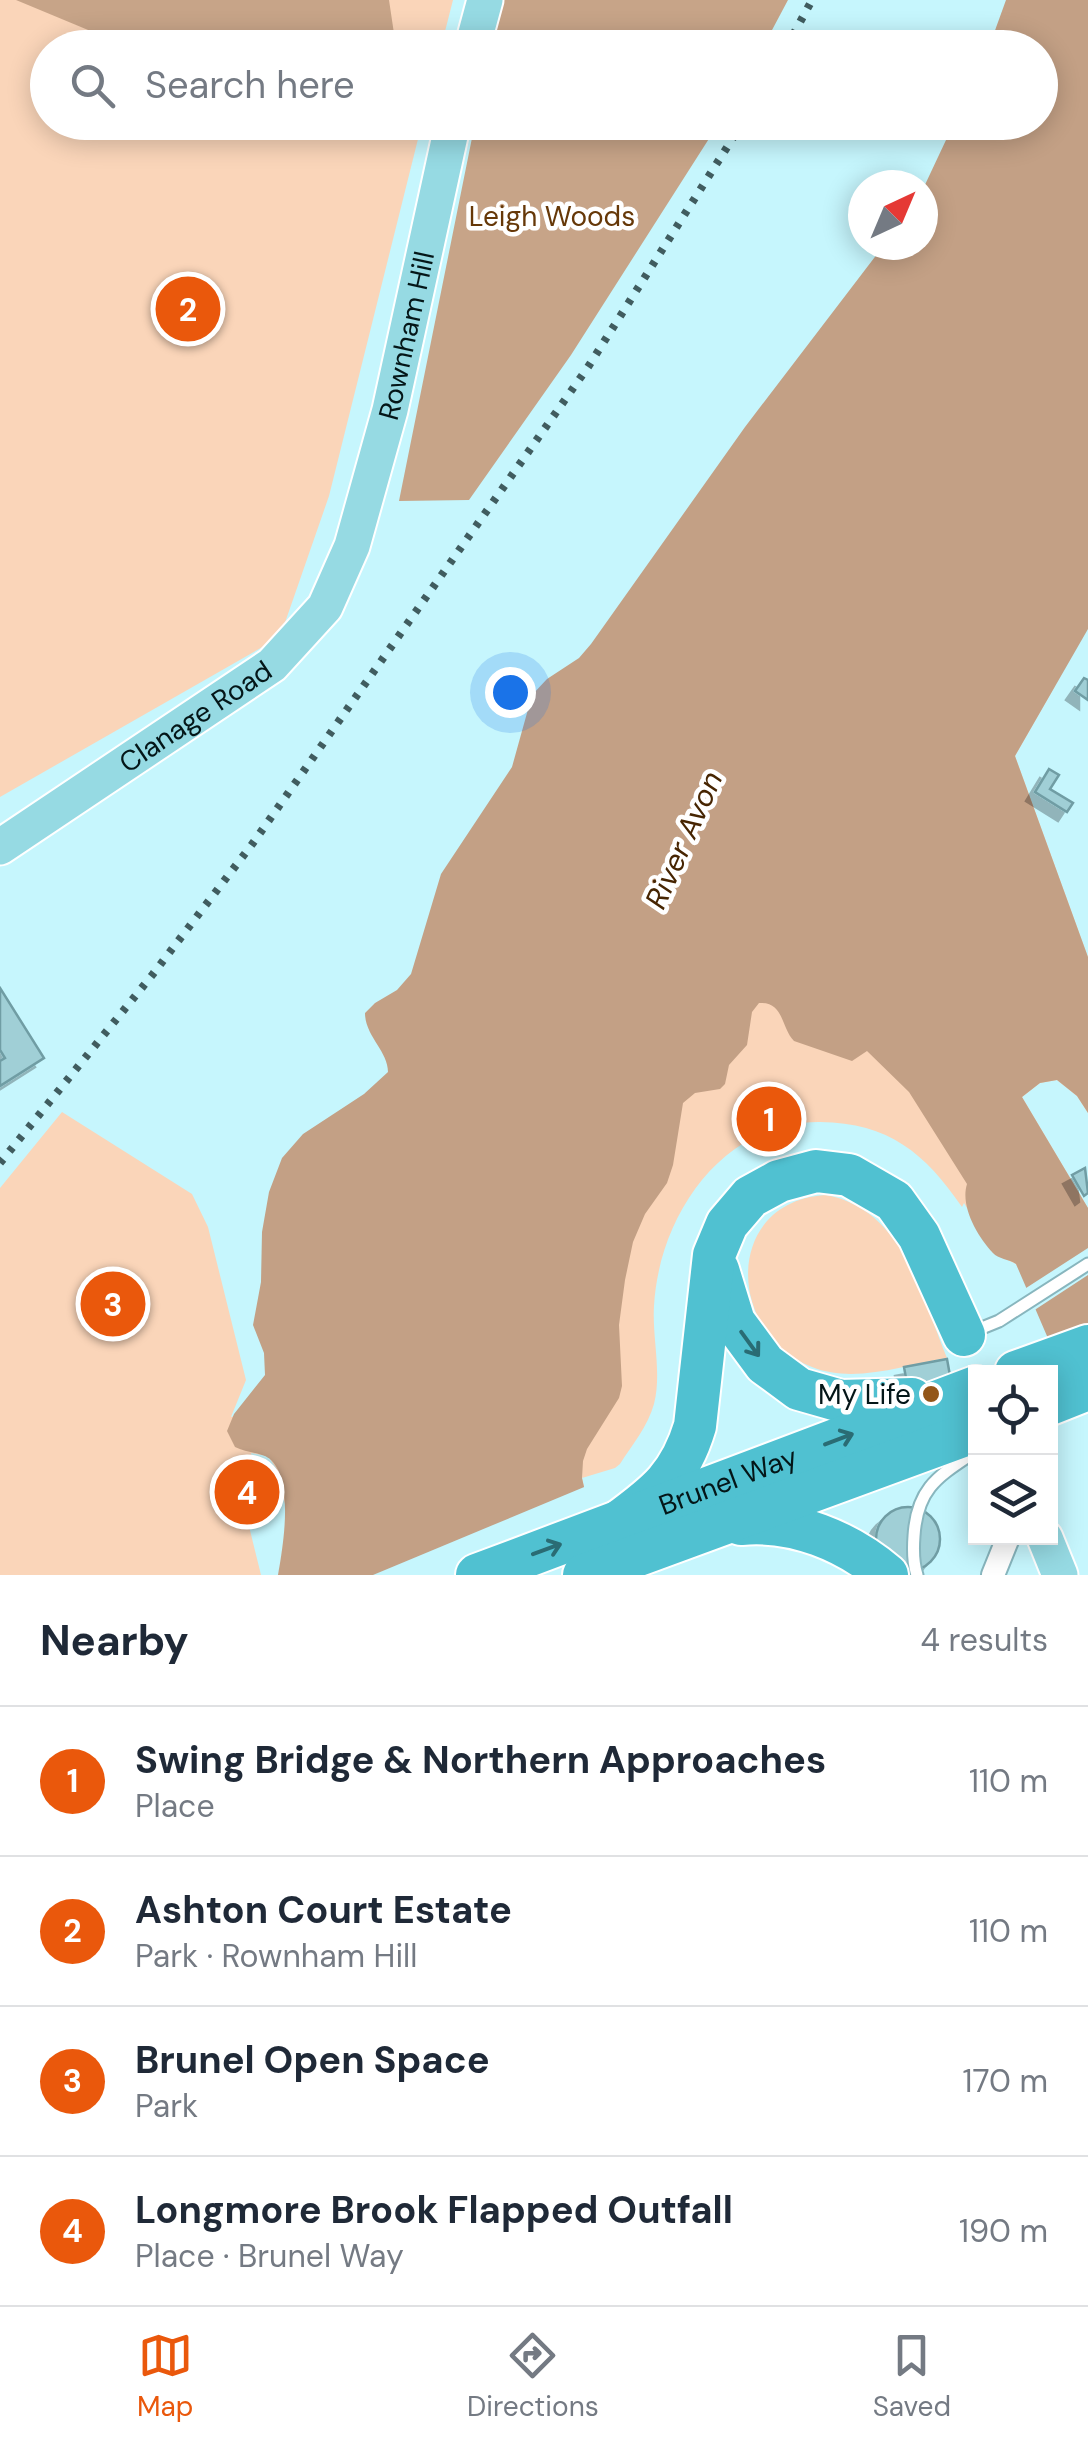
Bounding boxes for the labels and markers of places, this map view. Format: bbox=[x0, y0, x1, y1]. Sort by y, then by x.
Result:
pin: 2 bbox=[156, 272, 220, 346]
pin: 1 bbox=[736, 1082, 802, 1156]
pin: 3 bbox=[80, 1266, 146, 1342]
place label: My Life bbox=[818, 1376, 911, 1413]
marker: My Life bbox=[920, 1383, 942, 1405]
pin: 4 bbox=[214, 1454, 280, 1530]

